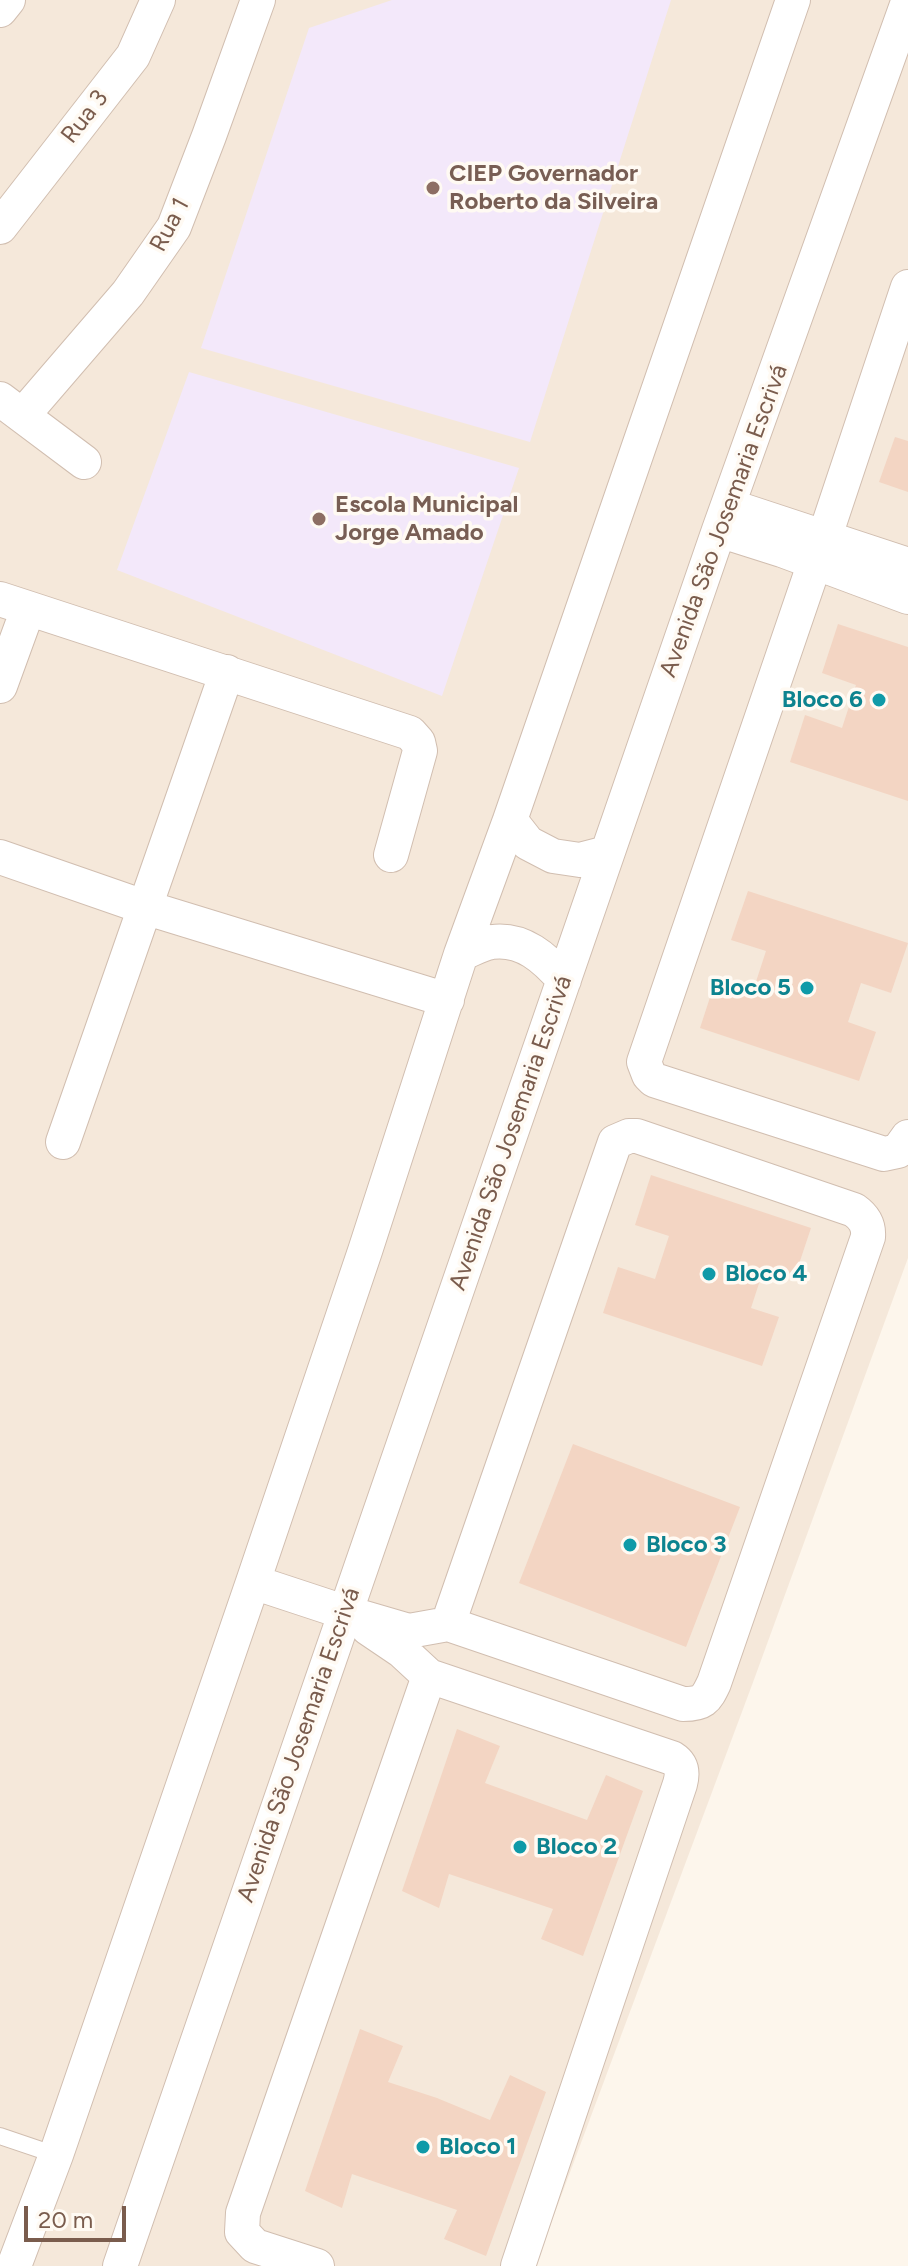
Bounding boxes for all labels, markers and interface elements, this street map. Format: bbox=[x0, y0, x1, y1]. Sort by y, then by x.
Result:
street label: Rua 3 bbox=[55, 85, 115, 149]
place label: CIEP Governador Roberto da Silveira bbox=[449, 160, 658, 216]
marker: CIEP Governador Roberto da Silveira bbox=[424, 179, 442, 197]
street label: Rua 1 bbox=[144, 193, 196, 257]
street label: Avenida São Josemaria Escrivá bbox=[654, 361, 794, 681]
place label: Escola Municipal Jorge Amado bbox=[335, 491, 518, 547]
marker: Escola Municipal Jorge Amado bbox=[310, 510, 328, 528]
place label: Bloco 6 bbox=[782, 686, 863, 714]
marker: Bloco 6 bbox=[870, 691, 888, 709]
street label: Avenida São Josemaria Escrivá bbox=[444, 972, 578, 1294]
place label: Bloco 5 bbox=[710, 974, 791, 1002]
marker: Bloco 5 bbox=[798, 979, 816, 997]
place label: Bloco 4 bbox=[725, 1260, 807, 1288]
marker: Bloco 4 bbox=[700, 1265, 718, 1283]
place label: Bloco 3 bbox=[646, 1531, 727, 1559]
marker: Bloco 3 bbox=[621, 1536, 639, 1554]
street label: Avenida São Josemaria Escrivá bbox=[232, 1584, 366, 1906]
place label: Bloco 2 bbox=[536, 1833, 617, 1861]
marker: Bloco 2 bbox=[511, 1838, 529, 1856]
place label: Bloco 1 bbox=[439, 2133, 516, 2161]
marker: Bloco 1 bbox=[414, 2138, 432, 2156]
scale bar bbox=[28, 2190, 130, 2240]
text: 20 m bbox=[38, 2205, 93, 2234]

